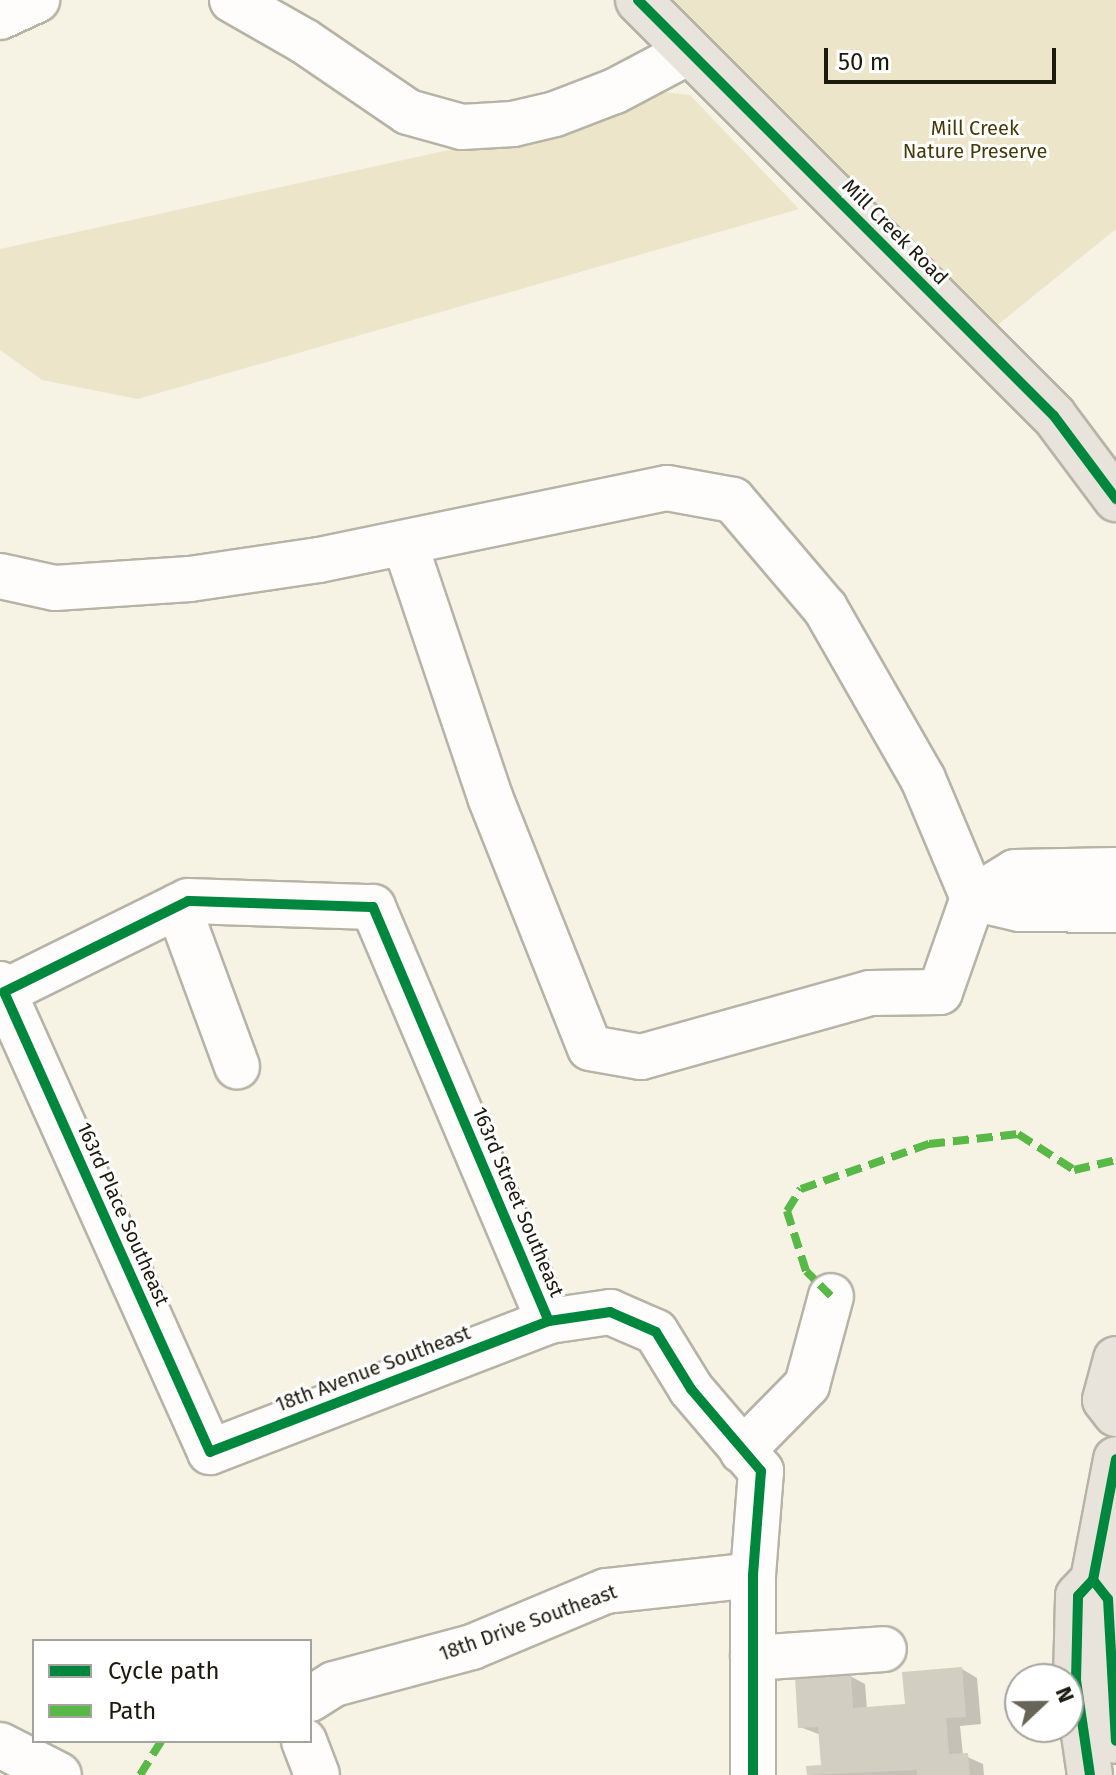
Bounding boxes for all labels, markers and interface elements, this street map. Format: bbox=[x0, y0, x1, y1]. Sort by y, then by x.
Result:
scale bar bbox=[828, 32, 1060, 82]
text: 50 m bbox=[838, 48, 890, 76]
park label: Mill Creek Nature Preserve bbox=[903, 116, 1047, 163]
street label: Mill Creek Road bbox=[837, 174, 953, 290]
street label: 163rd Street Southeast bbox=[467, 1103, 569, 1301]
street label: 163rd Place Southeast bbox=[72, 1119, 174, 1309]
street label: 18th Avenue Southeast bbox=[272, 1321, 474, 1417]
street label: 18th Drive Southeast bbox=[436, 1580, 620, 1666]
legend bbox=[32, 1639, 312, 1743]
text: Cycle path bbox=[108, 1657, 220, 1685]
north arrow bbox=[1004, 1663, 1084, 1743]
text: N bbox=[1050, 1683, 1080, 1706]
text: Path bbox=[108, 1697, 156, 1725]

